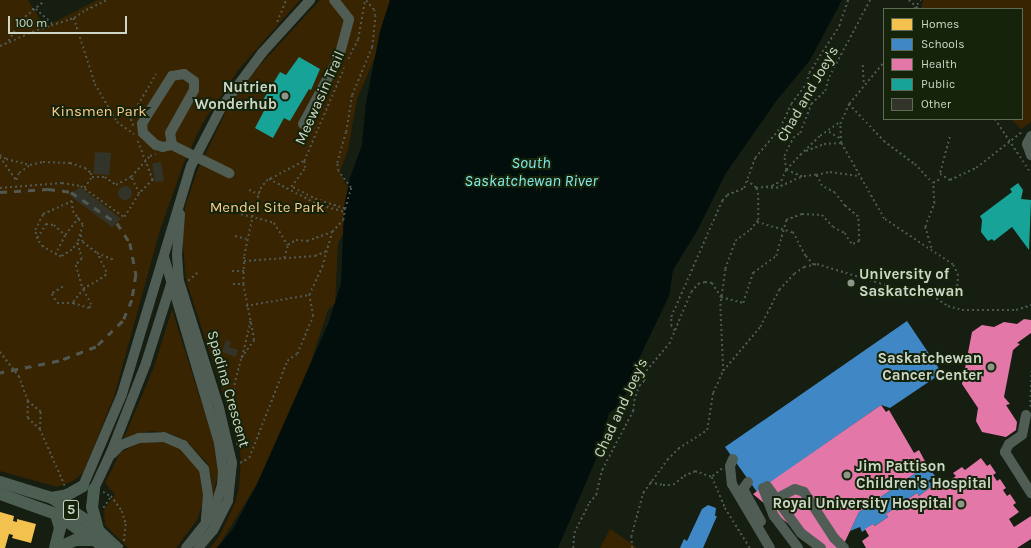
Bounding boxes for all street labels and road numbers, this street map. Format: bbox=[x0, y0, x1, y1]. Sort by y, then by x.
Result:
street label: Chad and Joey's bbox=[773, 43, 843, 145]
street label: Meewasin Trail bbox=[291, 48, 349, 148]
street label: Spadina Crescent bbox=[203, 329, 253, 449]
street label: Chad and Joey's bbox=[590, 355, 652, 461]
road number: 5 bbox=[62, 498, 80, 522]

